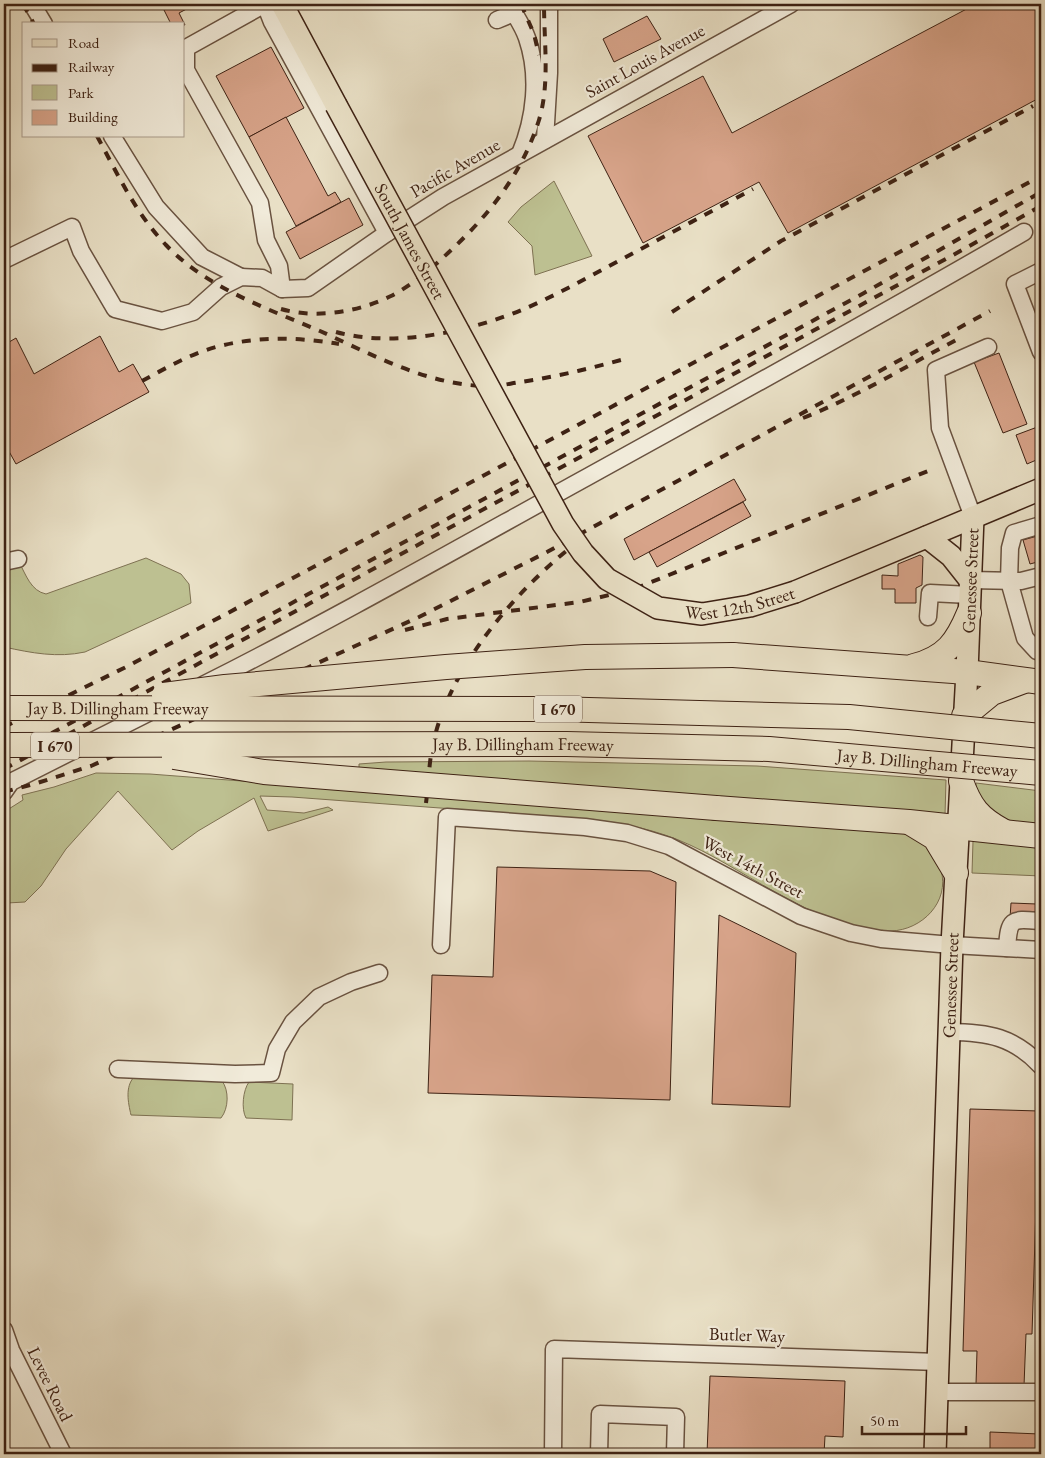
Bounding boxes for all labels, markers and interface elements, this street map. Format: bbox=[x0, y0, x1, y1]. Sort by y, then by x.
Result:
street label: Saint Louis Avenue bbox=[581, 18, 709, 103]
legend bbox=[22, 22, 185, 138]
text: Road bbox=[68, 33, 100, 52]
text: Railway bbox=[68, 57, 115, 76]
text: Park bbox=[68, 83, 95, 102]
text: Building bbox=[68, 107, 118, 126]
street label: Pacific Avenue bbox=[406, 133, 504, 202]
street label: South James Street bbox=[370, 179, 451, 303]
street label: Genessee Street bbox=[957, 527, 984, 634]
street label: West 12th Street bbox=[683, 581, 798, 625]
street label: Jay B. Dillingham Freeway bbox=[25, 696, 209, 719]
road number: I 670 bbox=[534, 696, 582, 722]
road number: I 670 bbox=[31, 732, 79, 759]
street label: Jay B. Dillingham Freeway bbox=[430, 732, 614, 756]
street label: Jay B. Dillingham Freeway bbox=[834, 743, 1019, 782]
street label: West 14th Street bbox=[698, 830, 808, 903]
street label: Genessee Street bbox=[937, 932, 964, 1038]
street label: Butler Way bbox=[709, 1322, 786, 1347]
street label: Levee Road bbox=[23, 1343, 79, 1426]
scale bar bbox=[862, 1403, 966, 1435]
text: 50 m bbox=[870, 1411, 899, 1430]

